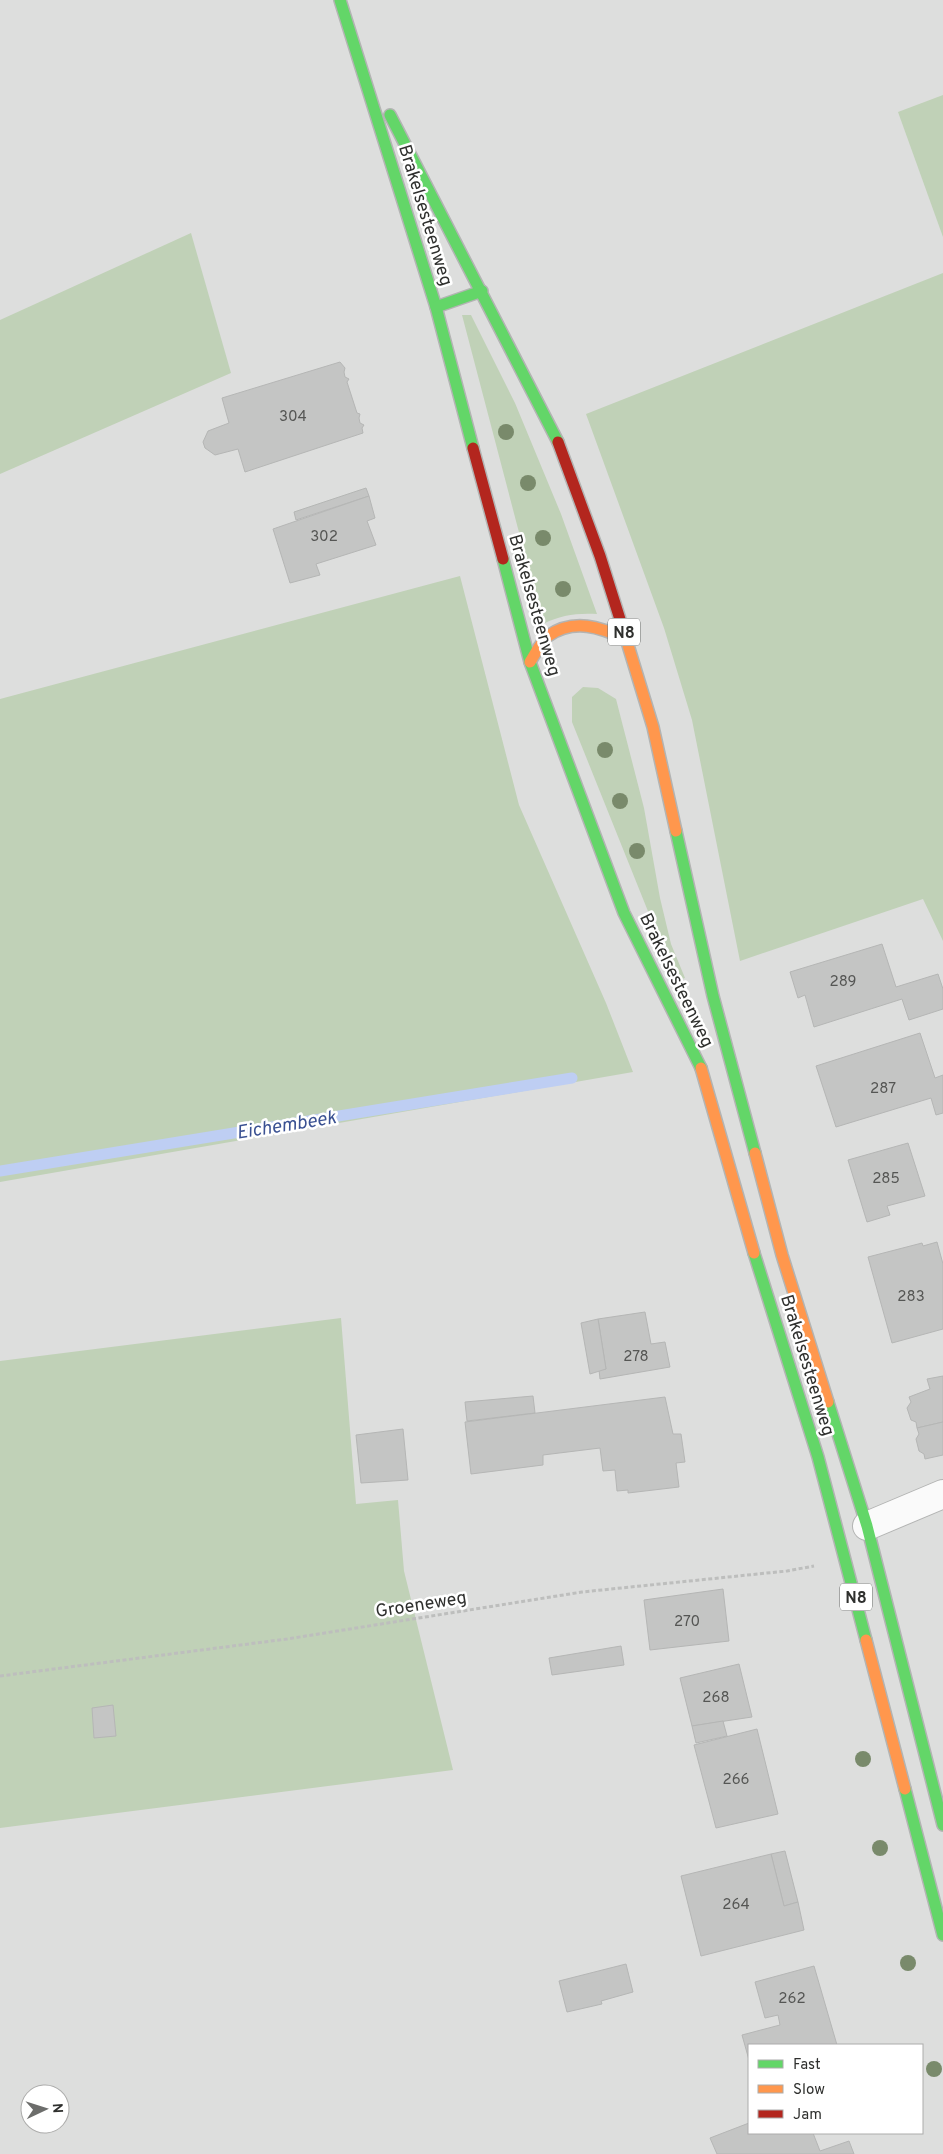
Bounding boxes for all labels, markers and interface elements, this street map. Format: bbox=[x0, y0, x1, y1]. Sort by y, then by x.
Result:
street label: Brakelsesteenweg bbox=[392, 142, 457, 289]
house number: 304 bbox=[279, 408, 307, 427]
house number: 302 bbox=[310, 528, 338, 547]
street label: Brakelsesteenweg bbox=[502, 532, 565, 679]
road number: N8 bbox=[608, 618, 640, 646]
street label: Brakelsesteenweg bbox=[633, 910, 718, 1052]
house number: 289 bbox=[830, 973, 857, 992]
house number: 287 bbox=[870, 1080, 896, 1099]
water label: Eichembeek bbox=[235, 1106, 338, 1146]
house number: 285 bbox=[872, 1170, 900, 1189]
house number: 283 bbox=[897, 1288, 925, 1307]
street label: Brakelsesteenweg bbox=[774, 1292, 839, 1439]
house number: 278 bbox=[623, 1348, 649, 1367]
road number: N8 bbox=[840, 1584, 872, 1610]
street label: Groeneweg bbox=[374, 1587, 468, 1624]
house number: 270 bbox=[674, 1613, 700, 1632]
house number: 268 bbox=[702, 1689, 730, 1708]
house number: 266 bbox=[722, 1771, 750, 1790]
house number: 264 bbox=[722, 1896, 750, 1915]
house number: 262 bbox=[778, 1990, 806, 2009]
legend bbox=[748, 2044, 923, 2134]
text: Fast bbox=[793, 2056, 821, 2075]
text: Slow bbox=[793, 2081, 825, 2100]
north arrow bbox=[20, 2084, 70, 2134]
text: N bbox=[48, 2103, 65, 2114]
text: Jam bbox=[793, 2106, 822, 2125]

